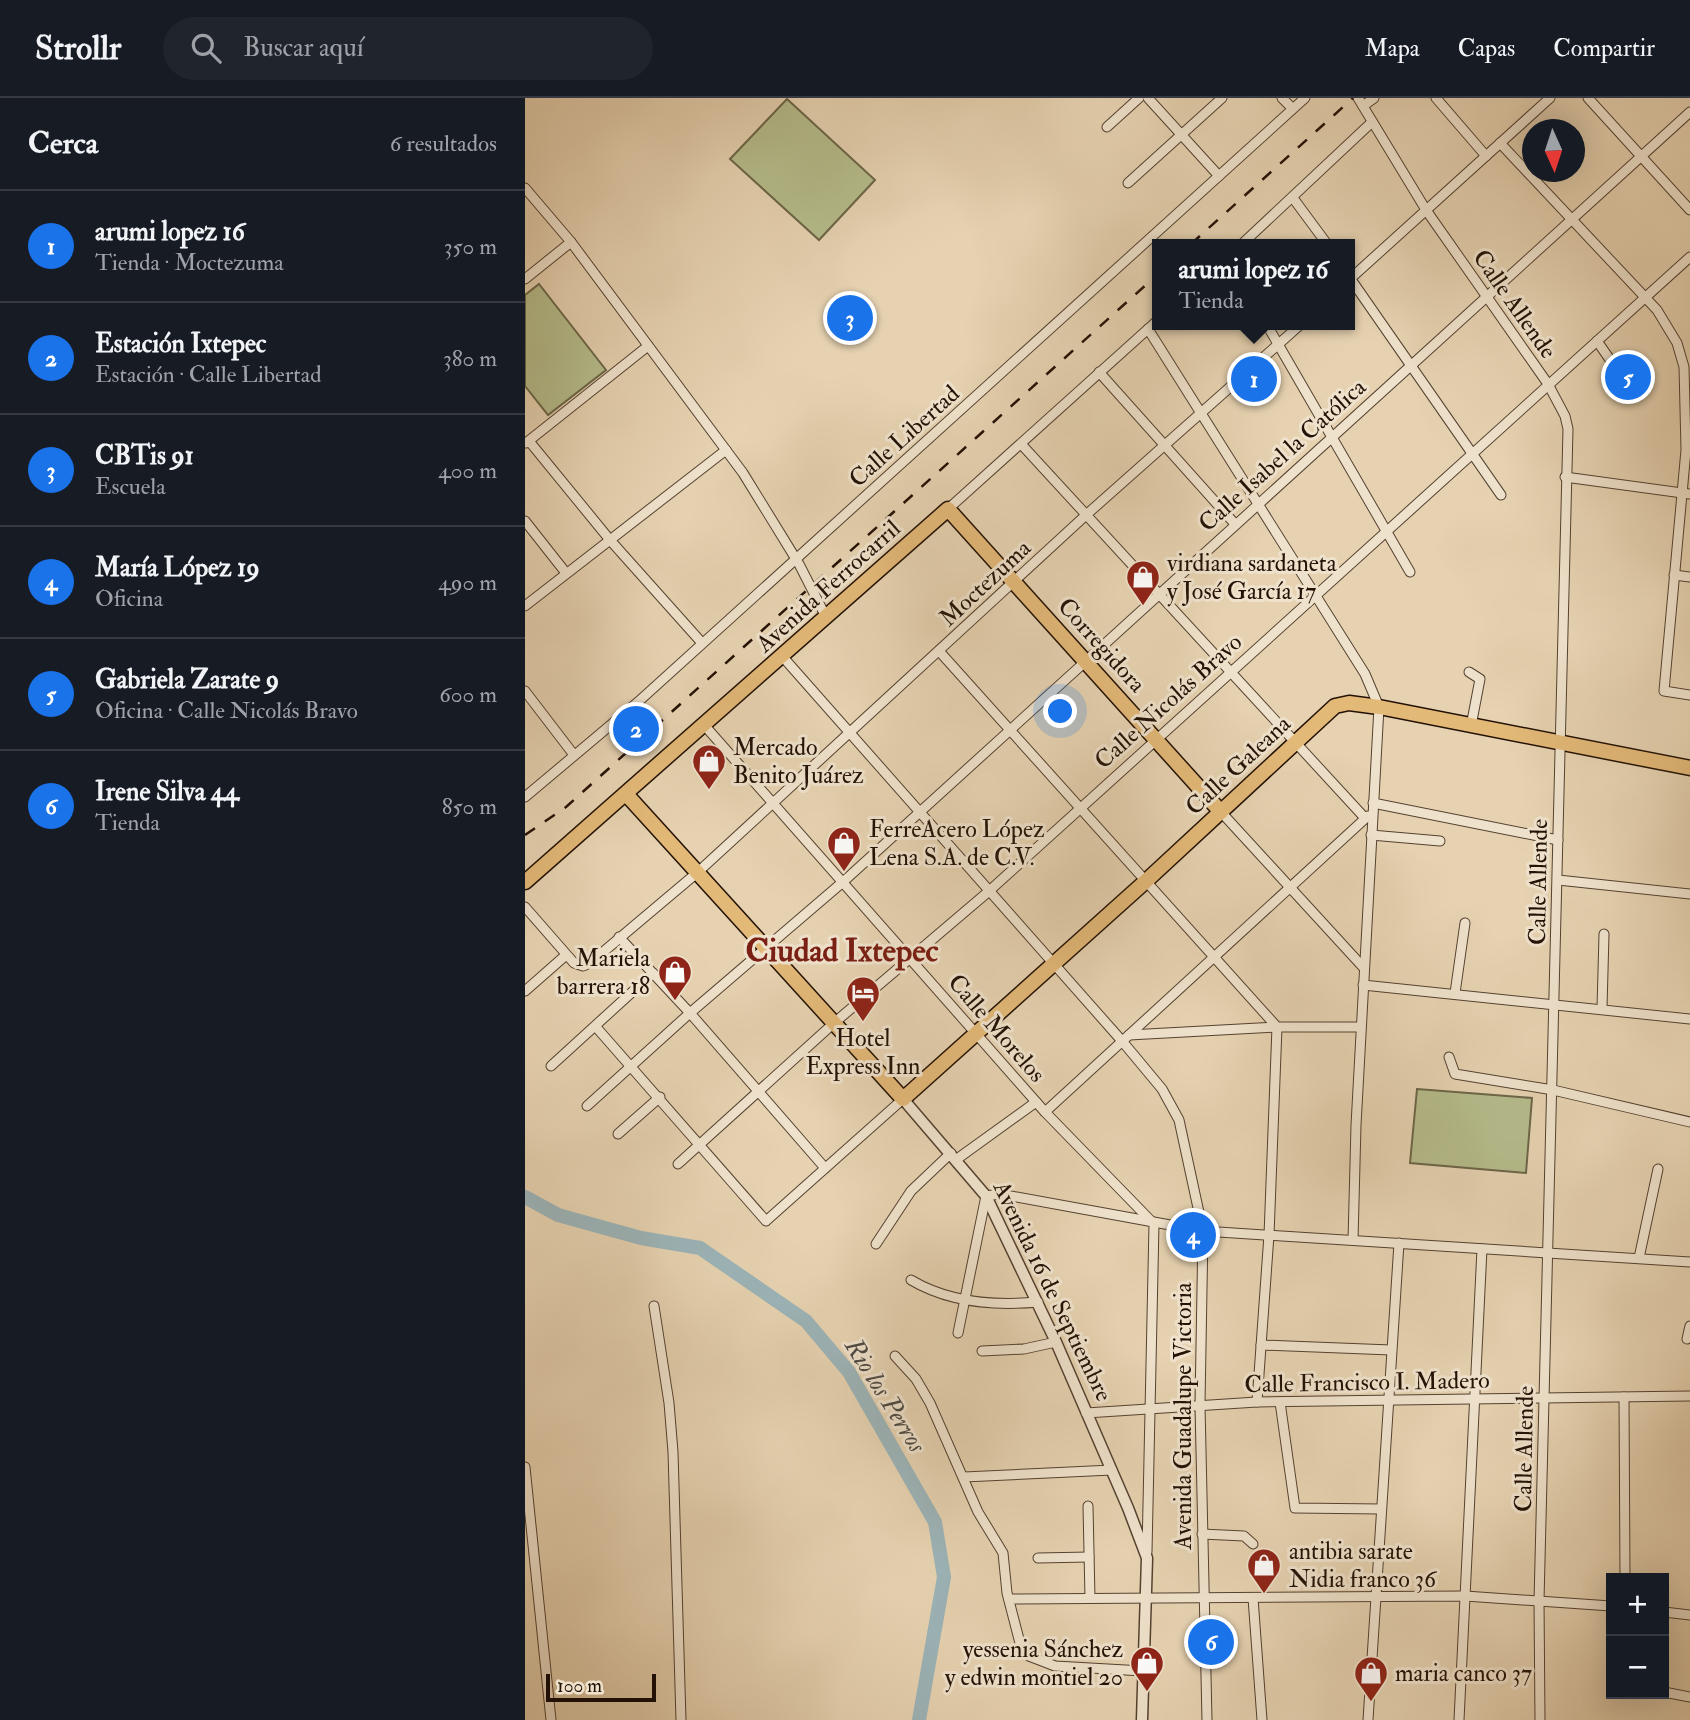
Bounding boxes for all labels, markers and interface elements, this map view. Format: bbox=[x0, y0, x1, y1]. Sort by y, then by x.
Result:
search box bbox=[163, 17, 653, 80]
text: Strollr bbox=[35, 28, 121, 69]
icon: search bbox=[187, 29, 225, 67]
text: Buscar aquí bbox=[243, 32, 364, 64]
text: Mapa bbox=[1365, 33, 1420, 64]
text: Capas bbox=[1458, 33, 1515, 64]
text: Compartir bbox=[1553, 33, 1655, 64]
north arrow bbox=[1522, 119, 1585, 182]
text: Cerca bbox=[28, 125, 98, 162]
text: 6 resultados bbox=[390, 129, 497, 158]
text: arumi lopez 16 bbox=[95, 216, 245, 248]
text: 1 bbox=[47, 232, 55, 261]
text: 350 m bbox=[444, 232, 497, 261]
popup bbox=[1152, 239, 1355, 330]
street label: Calle Allende bbox=[1466, 244, 1564, 365]
text: Tienda · Moctezuma bbox=[95, 248, 284, 277]
text: arumi lopez 16 bbox=[1179, 254, 1328, 286]
text: Tienda bbox=[1179, 286, 1244, 315]
pin: 3 bbox=[827, 292, 873, 344]
text: Estación Ixtepec bbox=[95, 328, 266, 360]
text: 2 bbox=[45, 344, 57, 373]
text: 380 m bbox=[443, 344, 497, 373]
pin: 5 bbox=[1605, 351, 1651, 403]
pin: 1 bbox=[1231, 353, 1277, 405]
text: Estación · Calle Libertad bbox=[95, 360, 322, 389]
street label: Calle Isabel la Católica bbox=[1192, 371, 1373, 539]
street label: Calle Libertad bbox=[842, 378, 966, 494]
text: CBTis 91 bbox=[95, 440, 194, 472]
text: 3 bbox=[47, 456, 55, 485]
text: 400 m bbox=[438, 456, 497, 485]
text: Escuela bbox=[95, 472, 166, 501]
street label: Avenida Ferrocarril bbox=[749, 513, 907, 660]
street label: Moctezuma bbox=[933, 532, 1039, 634]
place label: virdiana sardaneta y José García 17 bbox=[1166, 548, 1338, 607]
text: María López 19 bbox=[95, 552, 259, 584]
shop icon: virdiana sardaneta y José García 17 bbox=[1124, 558, 1162, 607]
text: 4 bbox=[45, 568, 57, 597]
text: 490 m bbox=[438, 568, 497, 597]
text: Oficina bbox=[95, 584, 163, 613]
street label: Corregidora bbox=[1051, 591, 1153, 700]
street label: Calle Nicolás Bravo bbox=[1088, 627, 1249, 776]
text: Gabriela Zarate 9 bbox=[95, 664, 279, 696]
text: 5 bbox=[46, 680, 56, 709]
text: 600 m bbox=[439, 680, 497, 709]
your location bbox=[1043, 694, 1077, 728]
text: Oficina · Calle Nicolás Bravo bbox=[95, 696, 358, 725]
pin: 2 bbox=[613, 703, 659, 755]
street label: Calle Galeana bbox=[1179, 708, 1298, 822]
place label: Mercado Benito Juárez bbox=[733, 732, 864, 791]
shop icon: Mercado Benito Juárez bbox=[690, 742, 728, 791]
text: Irene Silva 44 bbox=[95, 776, 239, 808]
text: 6 bbox=[45, 792, 57, 821]
text: 850 m bbox=[442, 792, 497, 821]
text: Tienda bbox=[95, 808, 160, 837]
place label: FerreAcero López Lena S.A. de C.V. bbox=[869, 814, 1045, 873]
street label: Calle Allende bbox=[1522, 819, 1555, 945]
shop icon: FerreAcero López Lena S.A. de C.V. bbox=[825, 824, 863, 873]
district label: Ciudad Ixtepec bbox=[746, 931, 939, 971]
place label: Mariela barrera 18 bbox=[557, 943, 651, 1002]
shop icon: Mariela barrera 18 bbox=[656, 953, 694, 1002]
street label: Calle Morelos bbox=[941, 968, 1052, 1089]
hotel icon: Hotel Express Inn bbox=[844, 974, 882, 1023]
place label: Hotel Express Inn bbox=[806, 1023, 920, 1082]
street label: Avenida 16 de Septiembre bbox=[985, 1175, 1119, 1407]
pin: 4 bbox=[1170, 1209, 1216, 1261]
street label: Avenida Guadalupe Victoria bbox=[1168, 1281, 1199, 1551]
water label: Rio los Perros bbox=[837, 1332, 933, 1459]
street label: Calle Francisco I. Madero bbox=[1244, 1365, 1490, 1400]
street label: Calle Allende bbox=[1508, 1386, 1541, 1512]
place label: antibia sarate Nidia franco 36 bbox=[1289, 1536, 1438, 1595]
shop icon: antibia sarate Nidia franco 36 bbox=[1245, 1546, 1283, 1595]
map controls bbox=[1606, 1573, 1669, 1699]
button: + bbox=[1606, 1573, 1669, 1636]
pin: 6 bbox=[1188, 1616, 1234, 1668]
place label: yessenia Sánchez y edwin montiel 20 bbox=[945, 1634, 1123, 1693]
button: − bbox=[1606, 1636, 1669, 1699]
shop icon: yessenia Sánchez y edwin montiel 20 bbox=[1128, 1644, 1166, 1693]
shop icon: maria canco 37 bbox=[1352, 1654, 1390, 1703]
place label: maria canco 37 bbox=[1395, 1658, 1532, 1689]
scale bar bbox=[546, 1671, 656, 1703]
text: 100 m bbox=[557, 1674, 602, 1698]

